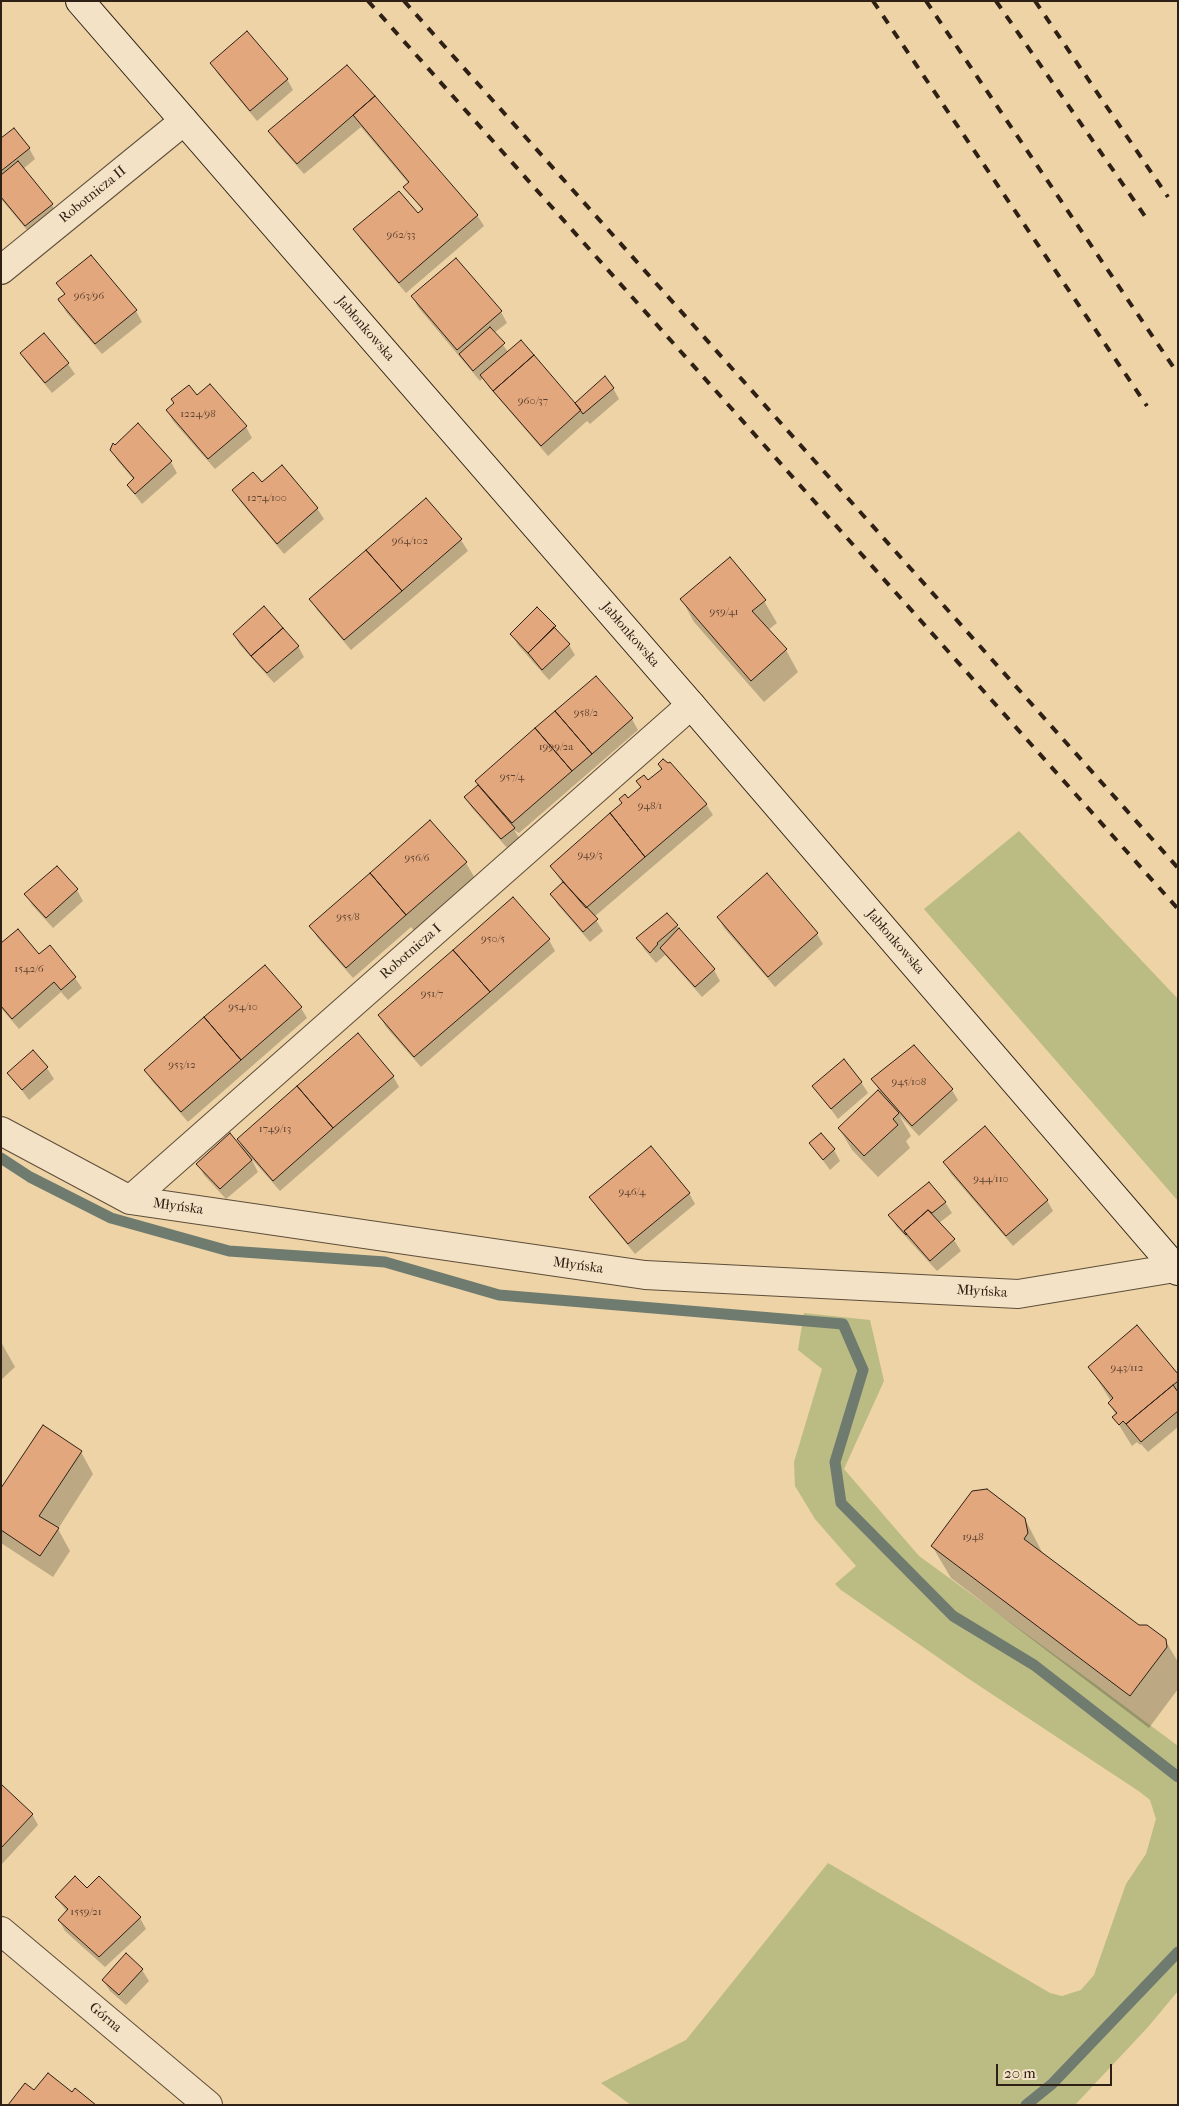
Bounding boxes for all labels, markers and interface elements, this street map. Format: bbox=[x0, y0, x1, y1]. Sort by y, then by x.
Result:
street label: Robotnicza II bbox=[56, 163, 130, 227]
house number: 962/33 bbox=[386, 228, 416, 242]
house number: 963/96 bbox=[74, 289, 104, 303]
street label: Jabłonkowska bbox=[332, 293, 398, 365]
house number: 960/37 bbox=[518, 394, 548, 408]
house number: 1224/98 bbox=[180, 407, 216, 421]
house number: 1274/100 bbox=[247, 491, 287, 505]
house number: 964/102 bbox=[392, 534, 428, 548]
street label: Jabłonkowska bbox=[597, 599, 663, 671]
house number: 959/41 bbox=[709, 605, 739, 619]
house number: 958/2 bbox=[574, 706, 598, 720]
house number: 1999/2a bbox=[539, 740, 573, 754]
house number: 957/4 bbox=[500, 770, 524, 784]
house number: 948/1 bbox=[638, 799, 662, 813]
house number: 949/3 bbox=[577, 848, 603, 862]
house number: 956/6 bbox=[404, 851, 430, 865]
street label: Jabłonkowska bbox=[862, 906, 928, 978]
house number: 955/8 bbox=[336, 910, 360, 924]
street label: Robotnicza I bbox=[377, 921, 445, 983]
house number: 950/5 bbox=[481, 932, 505, 946]
house number: 1542/6 bbox=[14, 962, 44, 976]
house number: 951/7 bbox=[421, 987, 443, 1001]
house number: 954/10 bbox=[228, 1000, 258, 1014]
house number: 953/12 bbox=[168, 1058, 196, 1072]
house number: 945/108 bbox=[892, 1075, 926, 1089]
house number: 1749/13 bbox=[259, 1122, 291, 1136]
house number: 944/110 bbox=[973, 1172, 1009, 1186]
house number: 946/4 bbox=[618, 1185, 646, 1199]
street label: Młyńska bbox=[152, 1195, 204, 1219]
street label: Młyńska bbox=[552, 1254, 604, 1278]
street label: Młyńska bbox=[956, 1282, 1008, 1302]
house number: 943/112 bbox=[1111, 1361, 1143, 1375]
house number: 1948 bbox=[962, 1530, 984, 1544]
house number: 1559/21 bbox=[70, 1905, 102, 1919]
street label: Górna bbox=[85, 2000, 125, 2036]
scale bar bbox=[999, 2054, 1115, 2086]
text: 20 m bbox=[1004, 2064, 1036, 2082]

